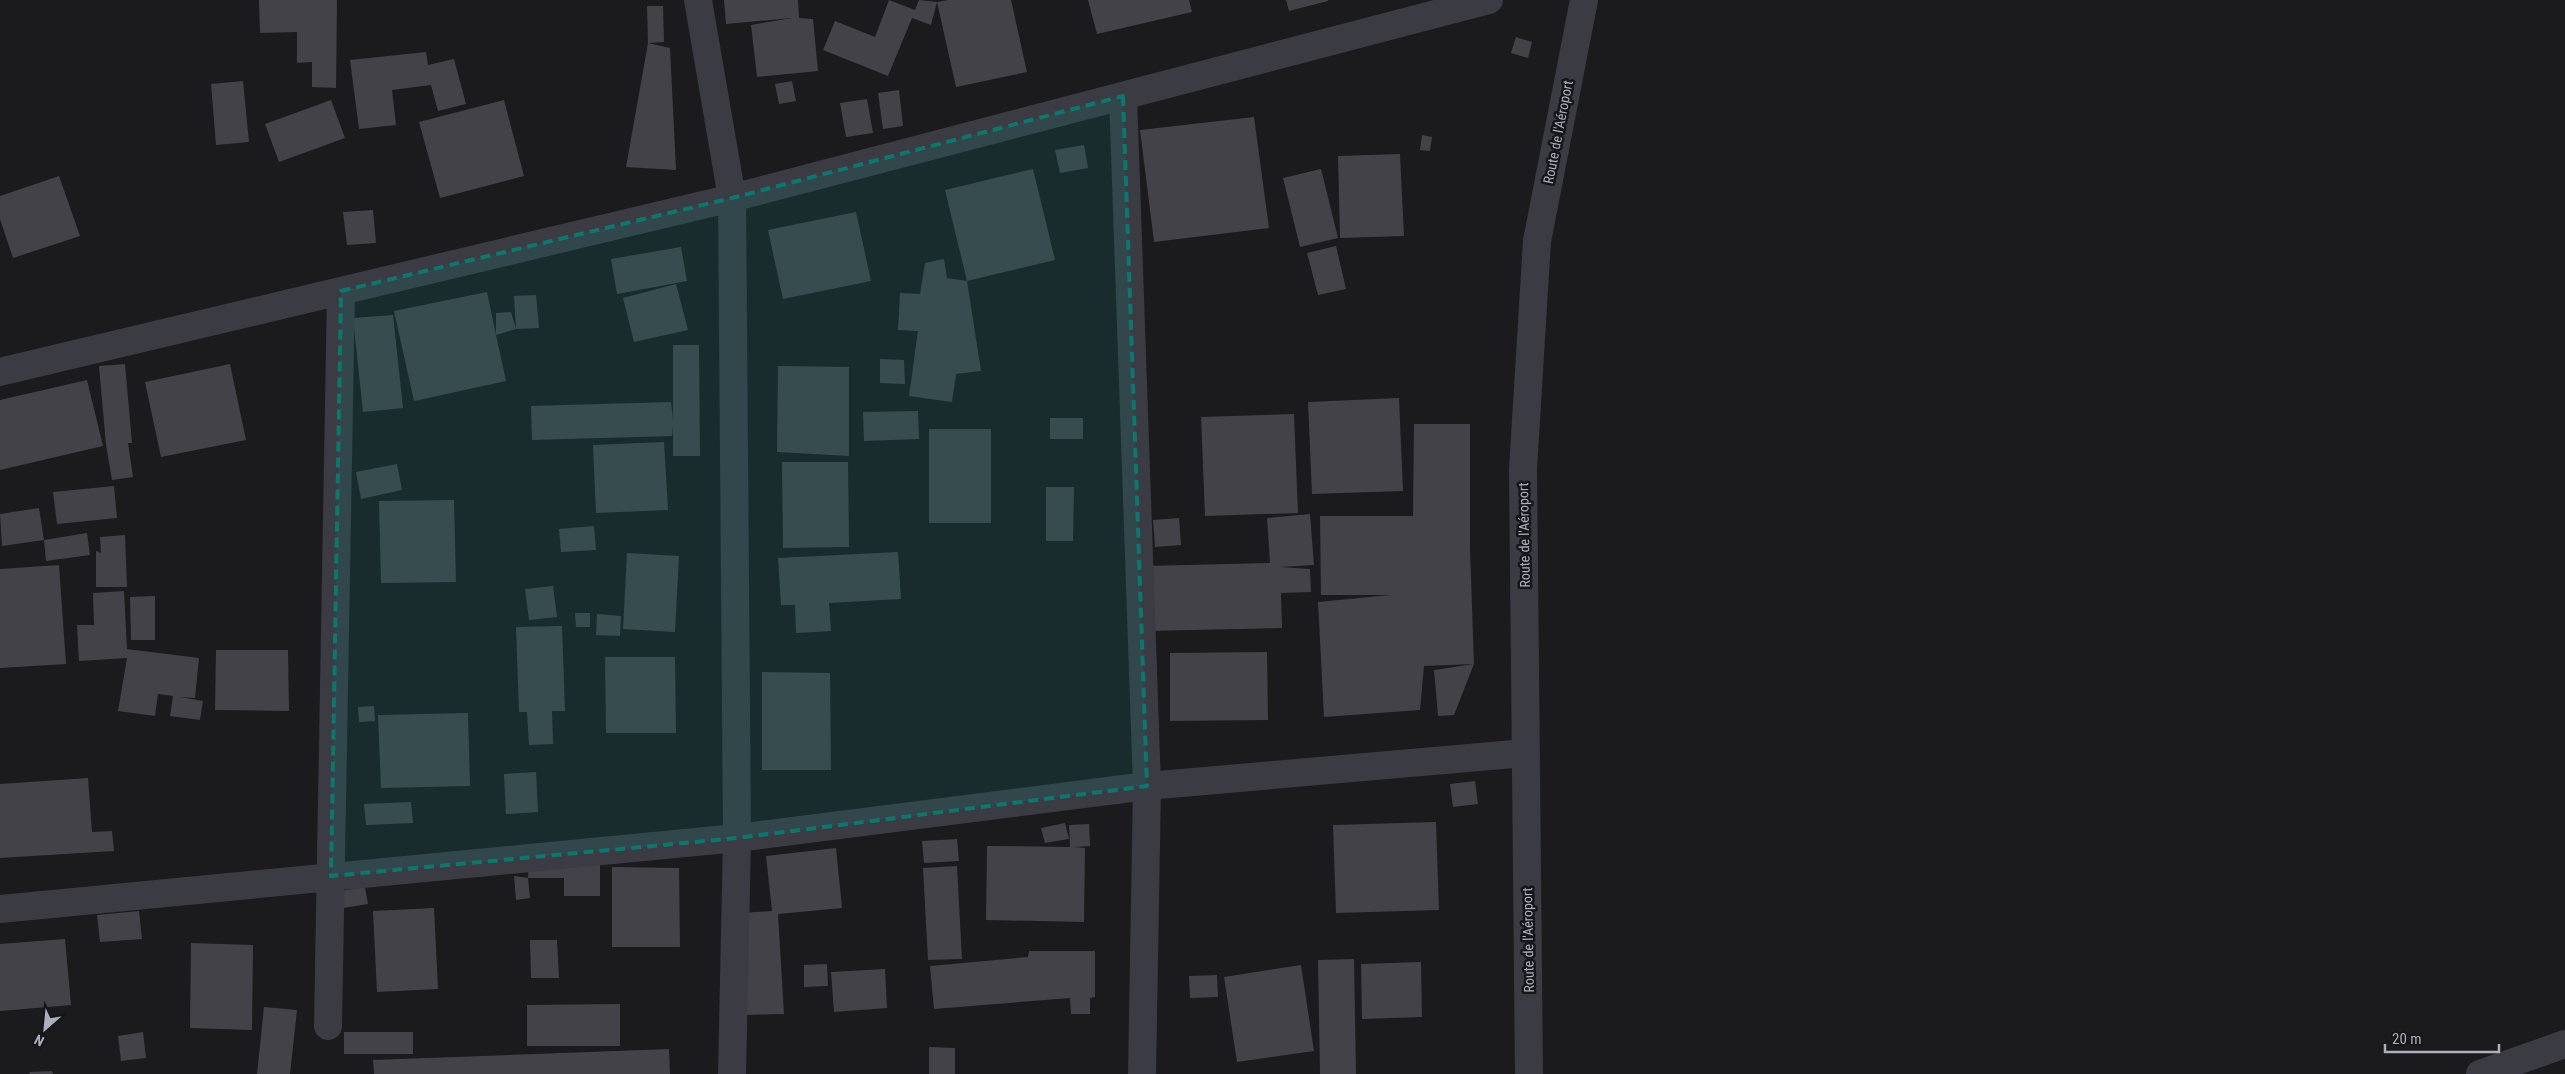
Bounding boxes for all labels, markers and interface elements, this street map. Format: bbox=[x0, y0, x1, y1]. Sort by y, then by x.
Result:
street label: Route de l'Aéroport bbox=[1540, 79, 1576, 185]
street label: Route de l'Aéroport bbox=[1515, 482, 1533, 588]
street label: Route de l'Aéroport bbox=[1519, 887, 1537, 993]
north arrow bbox=[20, 1004, 70, 1054]
scale bar bbox=[2385, 1022, 2499, 1054]
text: 20 m bbox=[2392, 1030, 2422, 1048]
text: N bbox=[32, 1032, 47, 1050]

